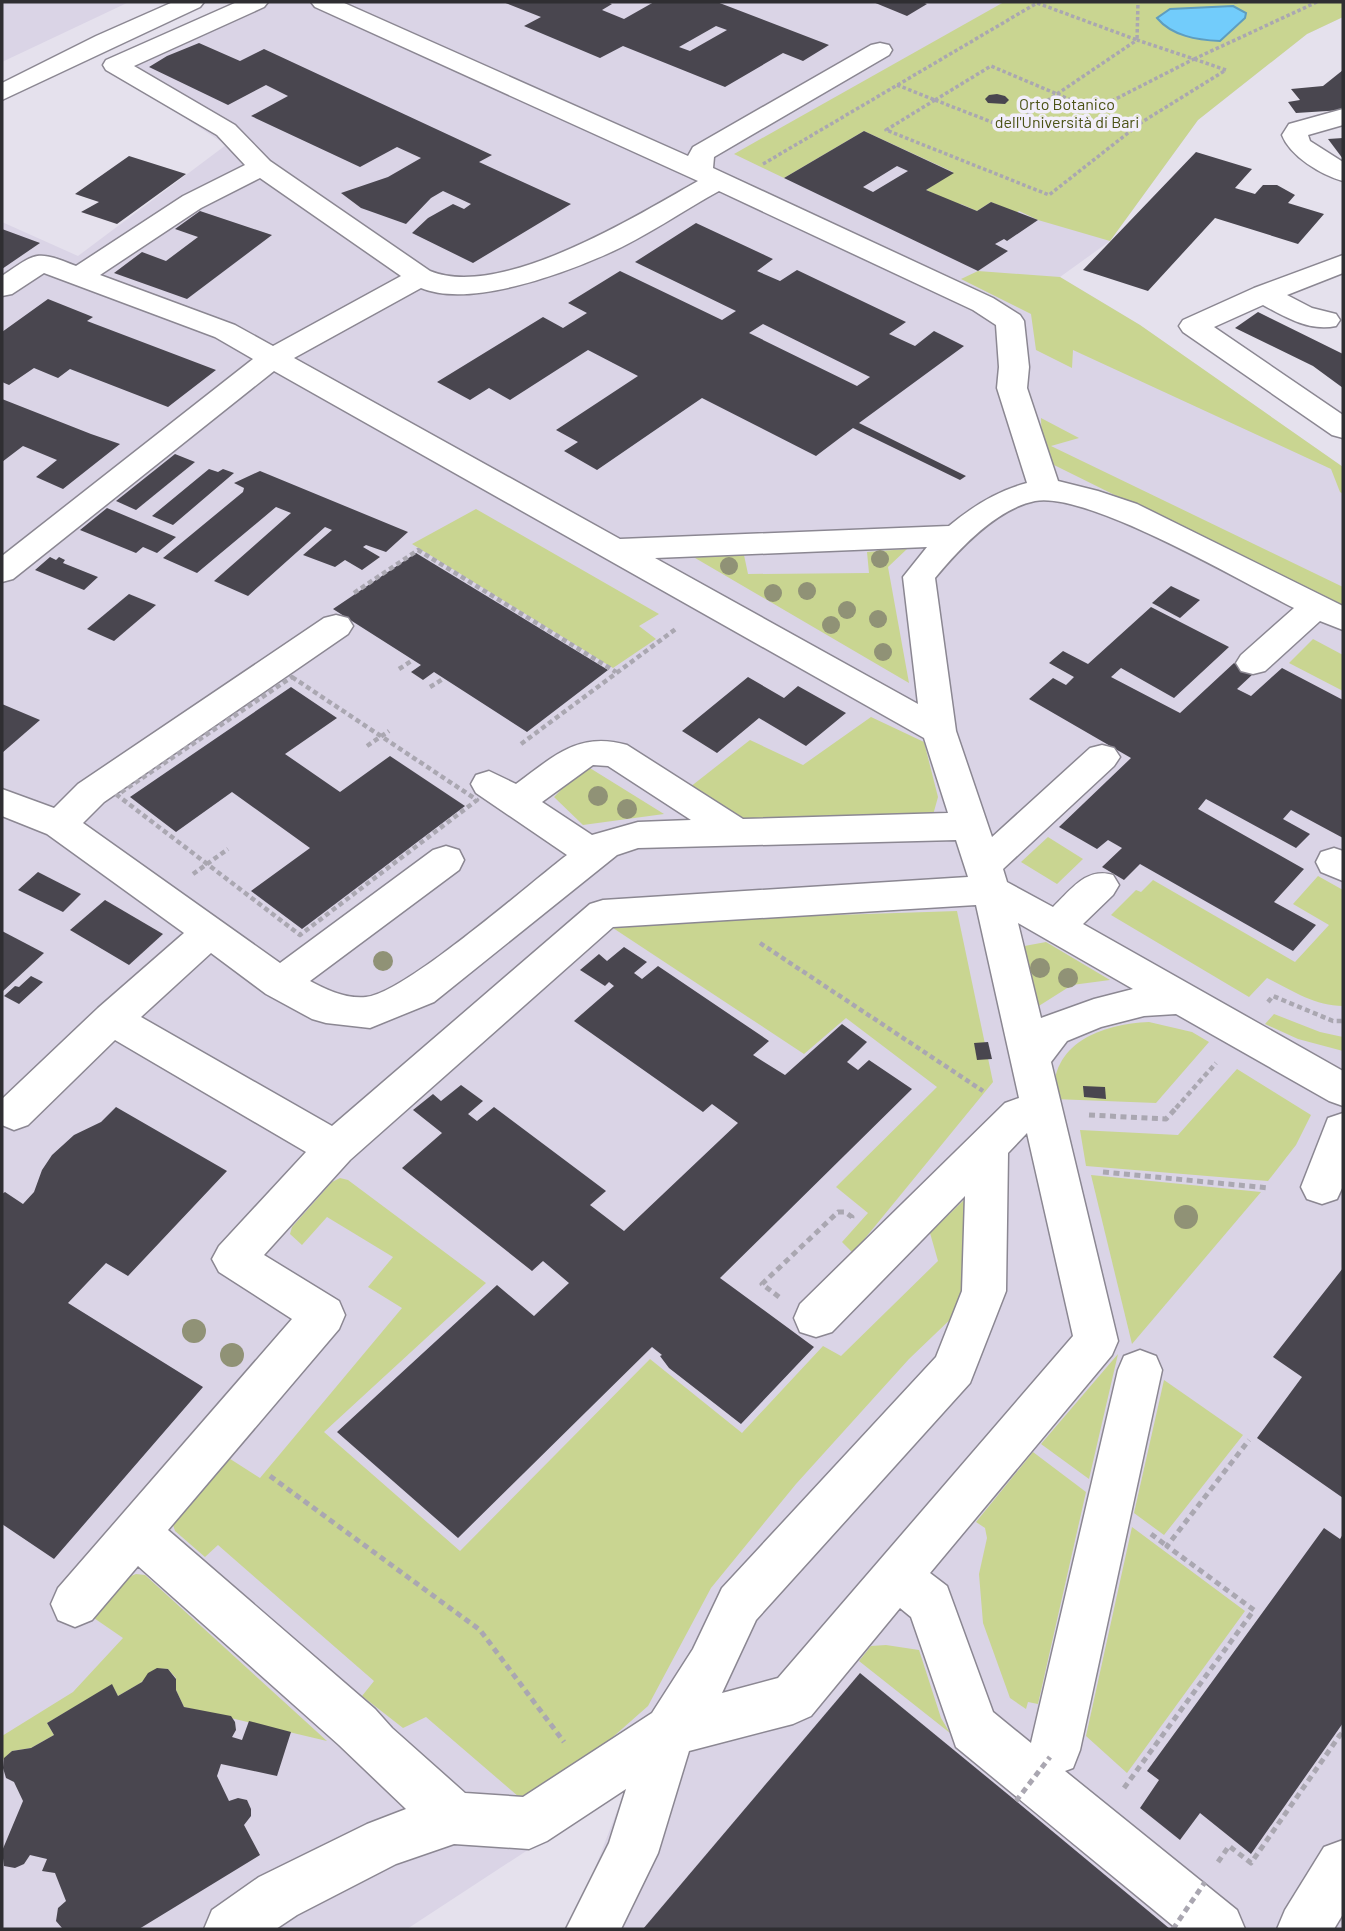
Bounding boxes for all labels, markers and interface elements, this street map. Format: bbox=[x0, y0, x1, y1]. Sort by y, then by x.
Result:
park label: Orto Botanico dell'Università di Bari bbox=[995, 94, 1139, 131]

